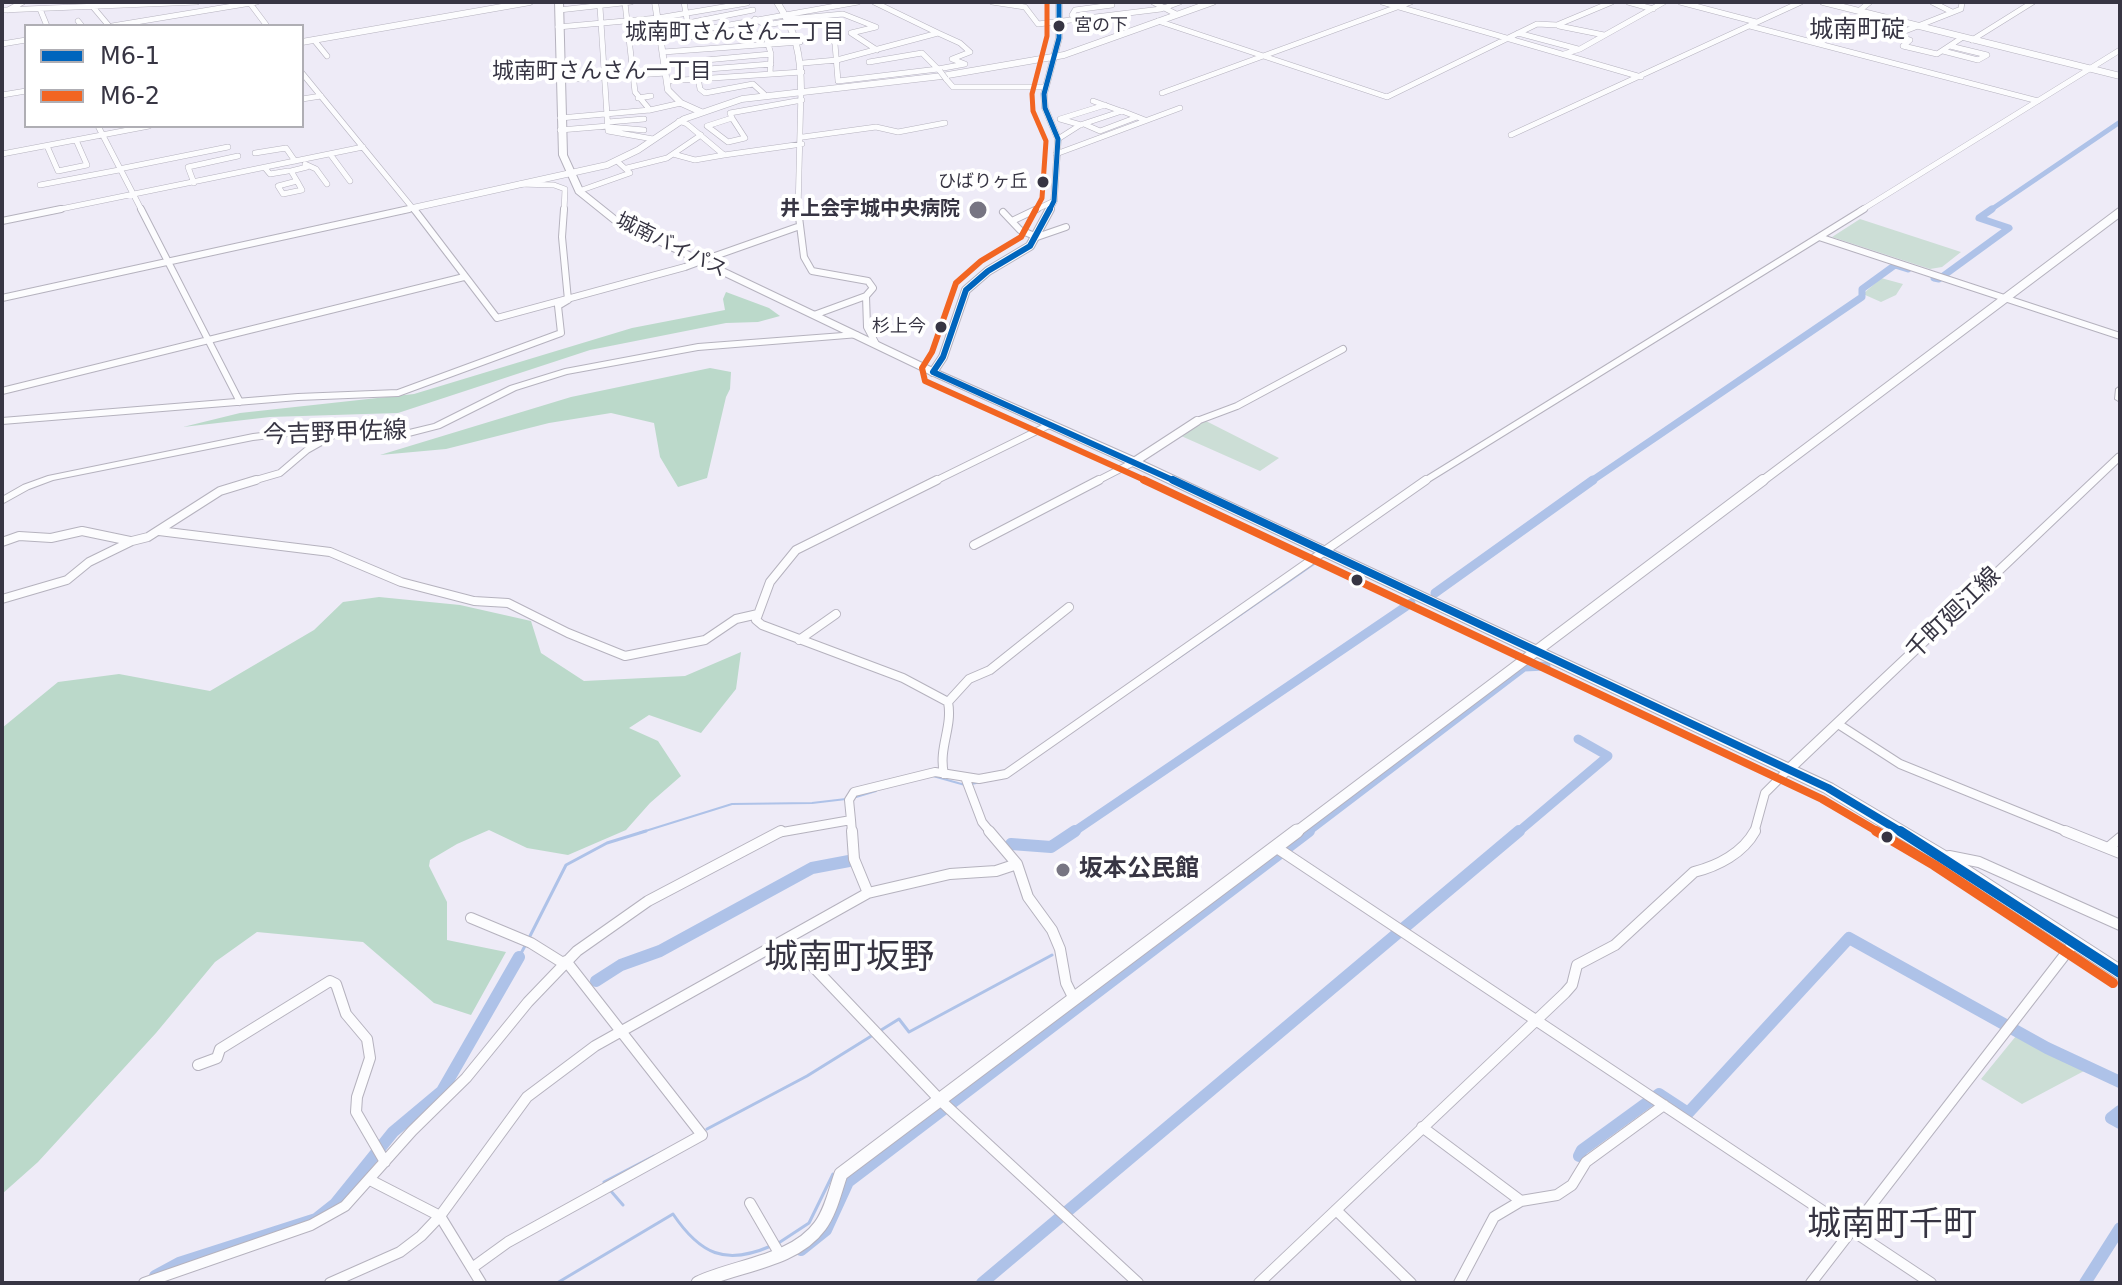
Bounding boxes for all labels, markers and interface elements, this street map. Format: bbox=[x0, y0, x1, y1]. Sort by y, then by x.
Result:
place label: 宮の下 bbox=[1074, 15, 1128, 37]
district label: 城南町碇 bbox=[1809, 17, 1905, 45]
marker: 宮の下 bbox=[1051, 18, 1067, 34]
district label: 城南町さんさん二丁目 bbox=[625, 20, 845, 46]
legend bbox=[24, 24, 304, 128]
text: M6-1 bbox=[100, 42, 160, 70]
district label: 城南町さんさん一丁目 bbox=[492, 59, 712, 85]
text: M6-2 bbox=[100, 82, 160, 110]
place label: ひばりヶ丘 bbox=[938, 171, 1028, 193]
marker: ひばりヶ丘 bbox=[1035, 174, 1051, 190]
place label: 井上会宇城中央病院 bbox=[780, 198, 960, 222]
marker: 井上会宇城中央病院 bbox=[967, 199, 989, 221]
street label: 城南バイパス bbox=[612, 209, 730, 283]
place label: 杉上今 bbox=[872, 316, 926, 338]
marker: 杉上今 bbox=[933, 319, 949, 335]
street label: 今吉野甲佐線 bbox=[263, 417, 407, 451]
street label: 千町廻江線 bbox=[1901, 562, 2007, 666]
unlabelled marker bbox=[1349, 572, 1365, 588]
unlabelled marker bbox=[1879, 829, 1895, 845]
place label: 坂本公民館 bbox=[1079, 856, 1199, 884]
marker: 坂本公民館 bbox=[1054, 861, 1072, 879]
district label: 城南町坂野 bbox=[764, 939, 934, 979]
district label: 城南町千町 bbox=[1807, 1206, 1977, 1246]

